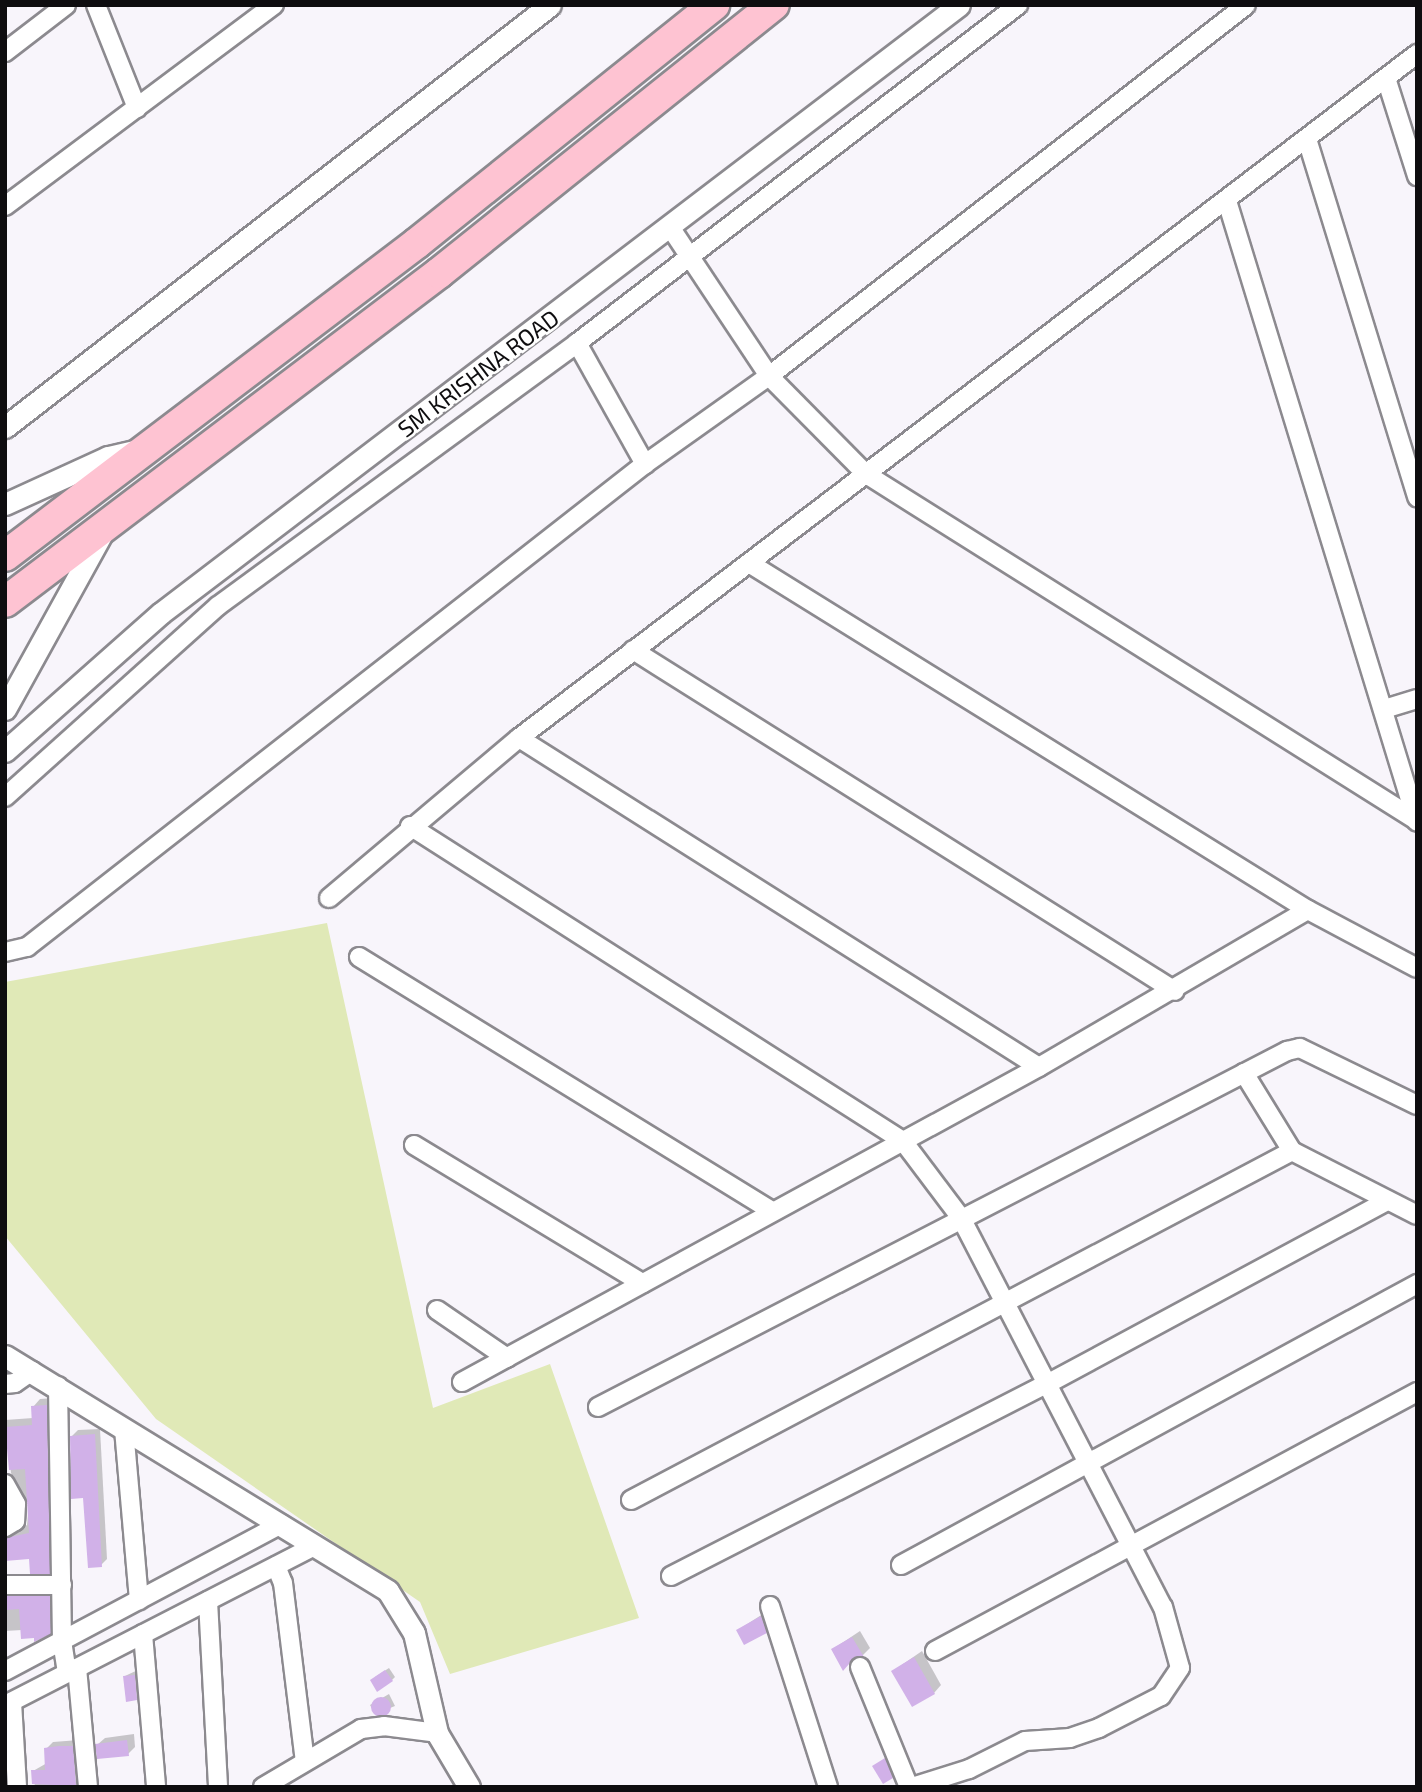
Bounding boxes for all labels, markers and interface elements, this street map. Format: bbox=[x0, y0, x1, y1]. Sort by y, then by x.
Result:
street label: SM KRISHNA ROAD bbox=[392, 303, 564, 443]

